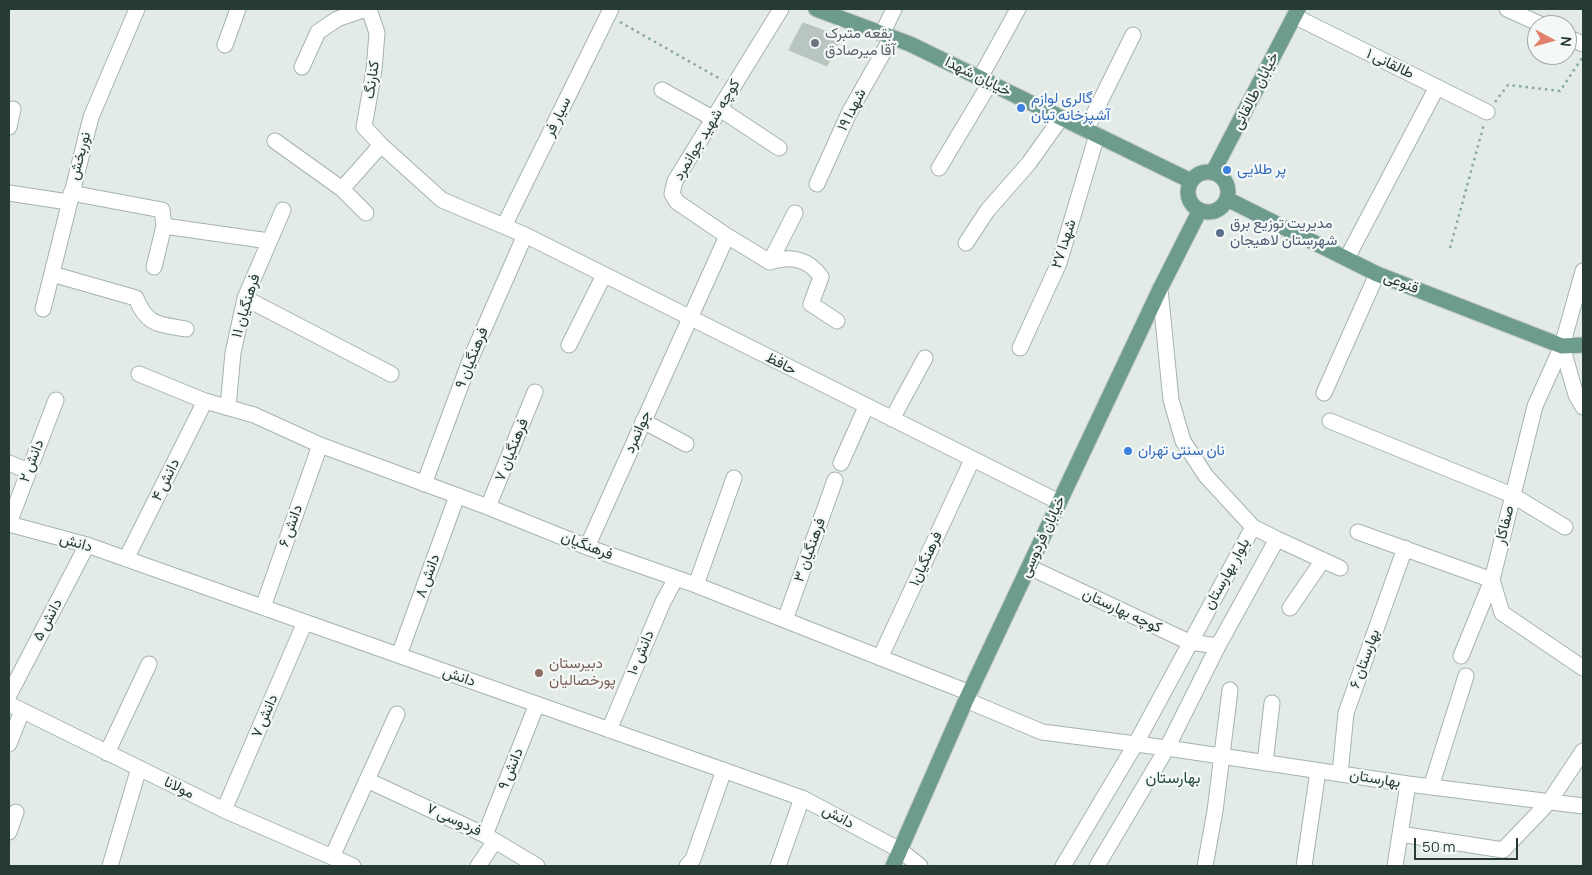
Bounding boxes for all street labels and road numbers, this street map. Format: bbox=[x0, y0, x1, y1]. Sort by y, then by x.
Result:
street label: طالقانی ۱ bbox=[1363, 45, 1417, 83]
street label: خیابان طالقانی bbox=[1229, 49, 1283, 133]
street label: خیابان شهدا bbox=[942, 53, 1014, 101]
street label: کنارنگ bbox=[360, 60, 384, 100]
street label: کوچه شهید جوانمرد bbox=[670, 76, 744, 184]
street label: شهدا ۱۹ bbox=[834, 86, 870, 134]
street label: سیار فر bbox=[541, 94, 575, 140]
street label: نوربخش bbox=[65, 130, 95, 182]
street label: ۲۷ شهدا bbox=[1048, 217, 1080, 271]
street label: قنوعی bbox=[1381, 268, 1421, 298]
street label: فرهنگیان ۱۱ bbox=[228, 272, 264, 340]
street label: فرهنگیان ۹ bbox=[452, 325, 492, 391]
street label: حافظ bbox=[763, 349, 799, 379]
street label: جوانمرد bbox=[621, 408, 655, 456]
street label: فرهنگیان ۷ bbox=[491, 416, 533, 484]
street label: دانش ۲ bbox=[16, 437, 48, 485]
street label: دانش ۴ bbox=[148, 456, 184, 504]
street label: خیابان فردوسی bbox=[1016, 493, 1070, 581]
street label: دانش ۶ bbox=[275, 502, 307, 550]
street label: صفاکار bbox=[1491, 504, 1519, 546]
street label: فرهنگیان ۳ bbox=[790, 515, 830, 585]
street label: فرهنگیان bbox=[559, 528, 615, 564]
street label: فرهنگیان۱ bbox=[905, 529, 947, 589]
street label: دانش bbox=[57, 530, 95, 556]
street label: بلوار بهارستان bbox=[1200, 535, 1254, 613]
street label: دانش ۸ bbox=[412, 552, 444, 600]
street label: کوچه بهارستان bbox=[1079, 585, 1165, 637]
street label: دانش ۵ bbox=[29, 596, 67, 644]
street label: بهارستان ۶ bbox=[1346, 627, 1384, 691]
street label: دانش ۱۰ bbox=[624, 628, 658, 678]
street label: دانش bbox=[440, 663, 478, 691]
street label: دانش ۷ bbox=[248, 692, 282, 740]
street label: دانش ۹ bbox=[494, 745, 528, 793]
street label: بهارستان bbox=[1348, 766, 1402, 792]
street label: مولانا bbox=[161, 773, 197, 803]
street label: فردوسی ۷ bbox=[424, 799, 484, 841]
street label: دانش bbox=[819, 801, 857, 833]

